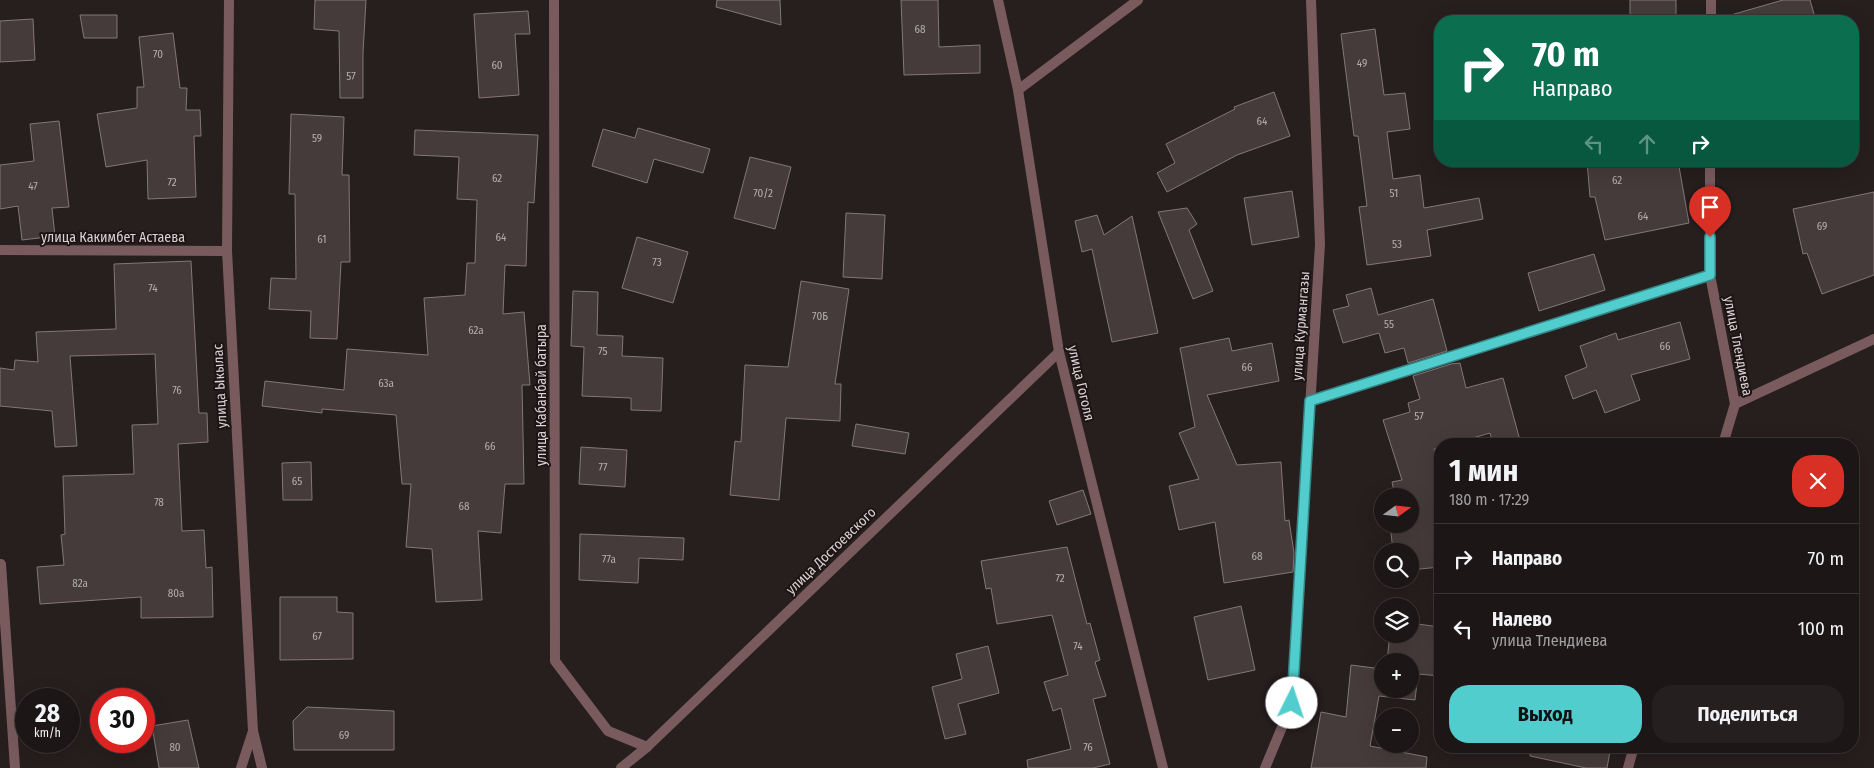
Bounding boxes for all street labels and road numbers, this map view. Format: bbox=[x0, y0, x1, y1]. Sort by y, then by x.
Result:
street label: улица Какимбет Астаева bbox=[41, 229, 185, 246]
street label: улица Курмангазы bbox=[1289, 271, 1313, 381]
street label: улица Тлендиева bbox=[1720, 295, 1756, 397]
street label: улица Кабанбай батыра bbox=[533, 324, 550, 466]
street label: улица Ыкылас bbox=[209, 343, 231, 429]
street label: улица Гоголя bbox=[1064, 343, 1098, 423]
street label: улица Достоевского bbox=[783, 504, 879, 598]

